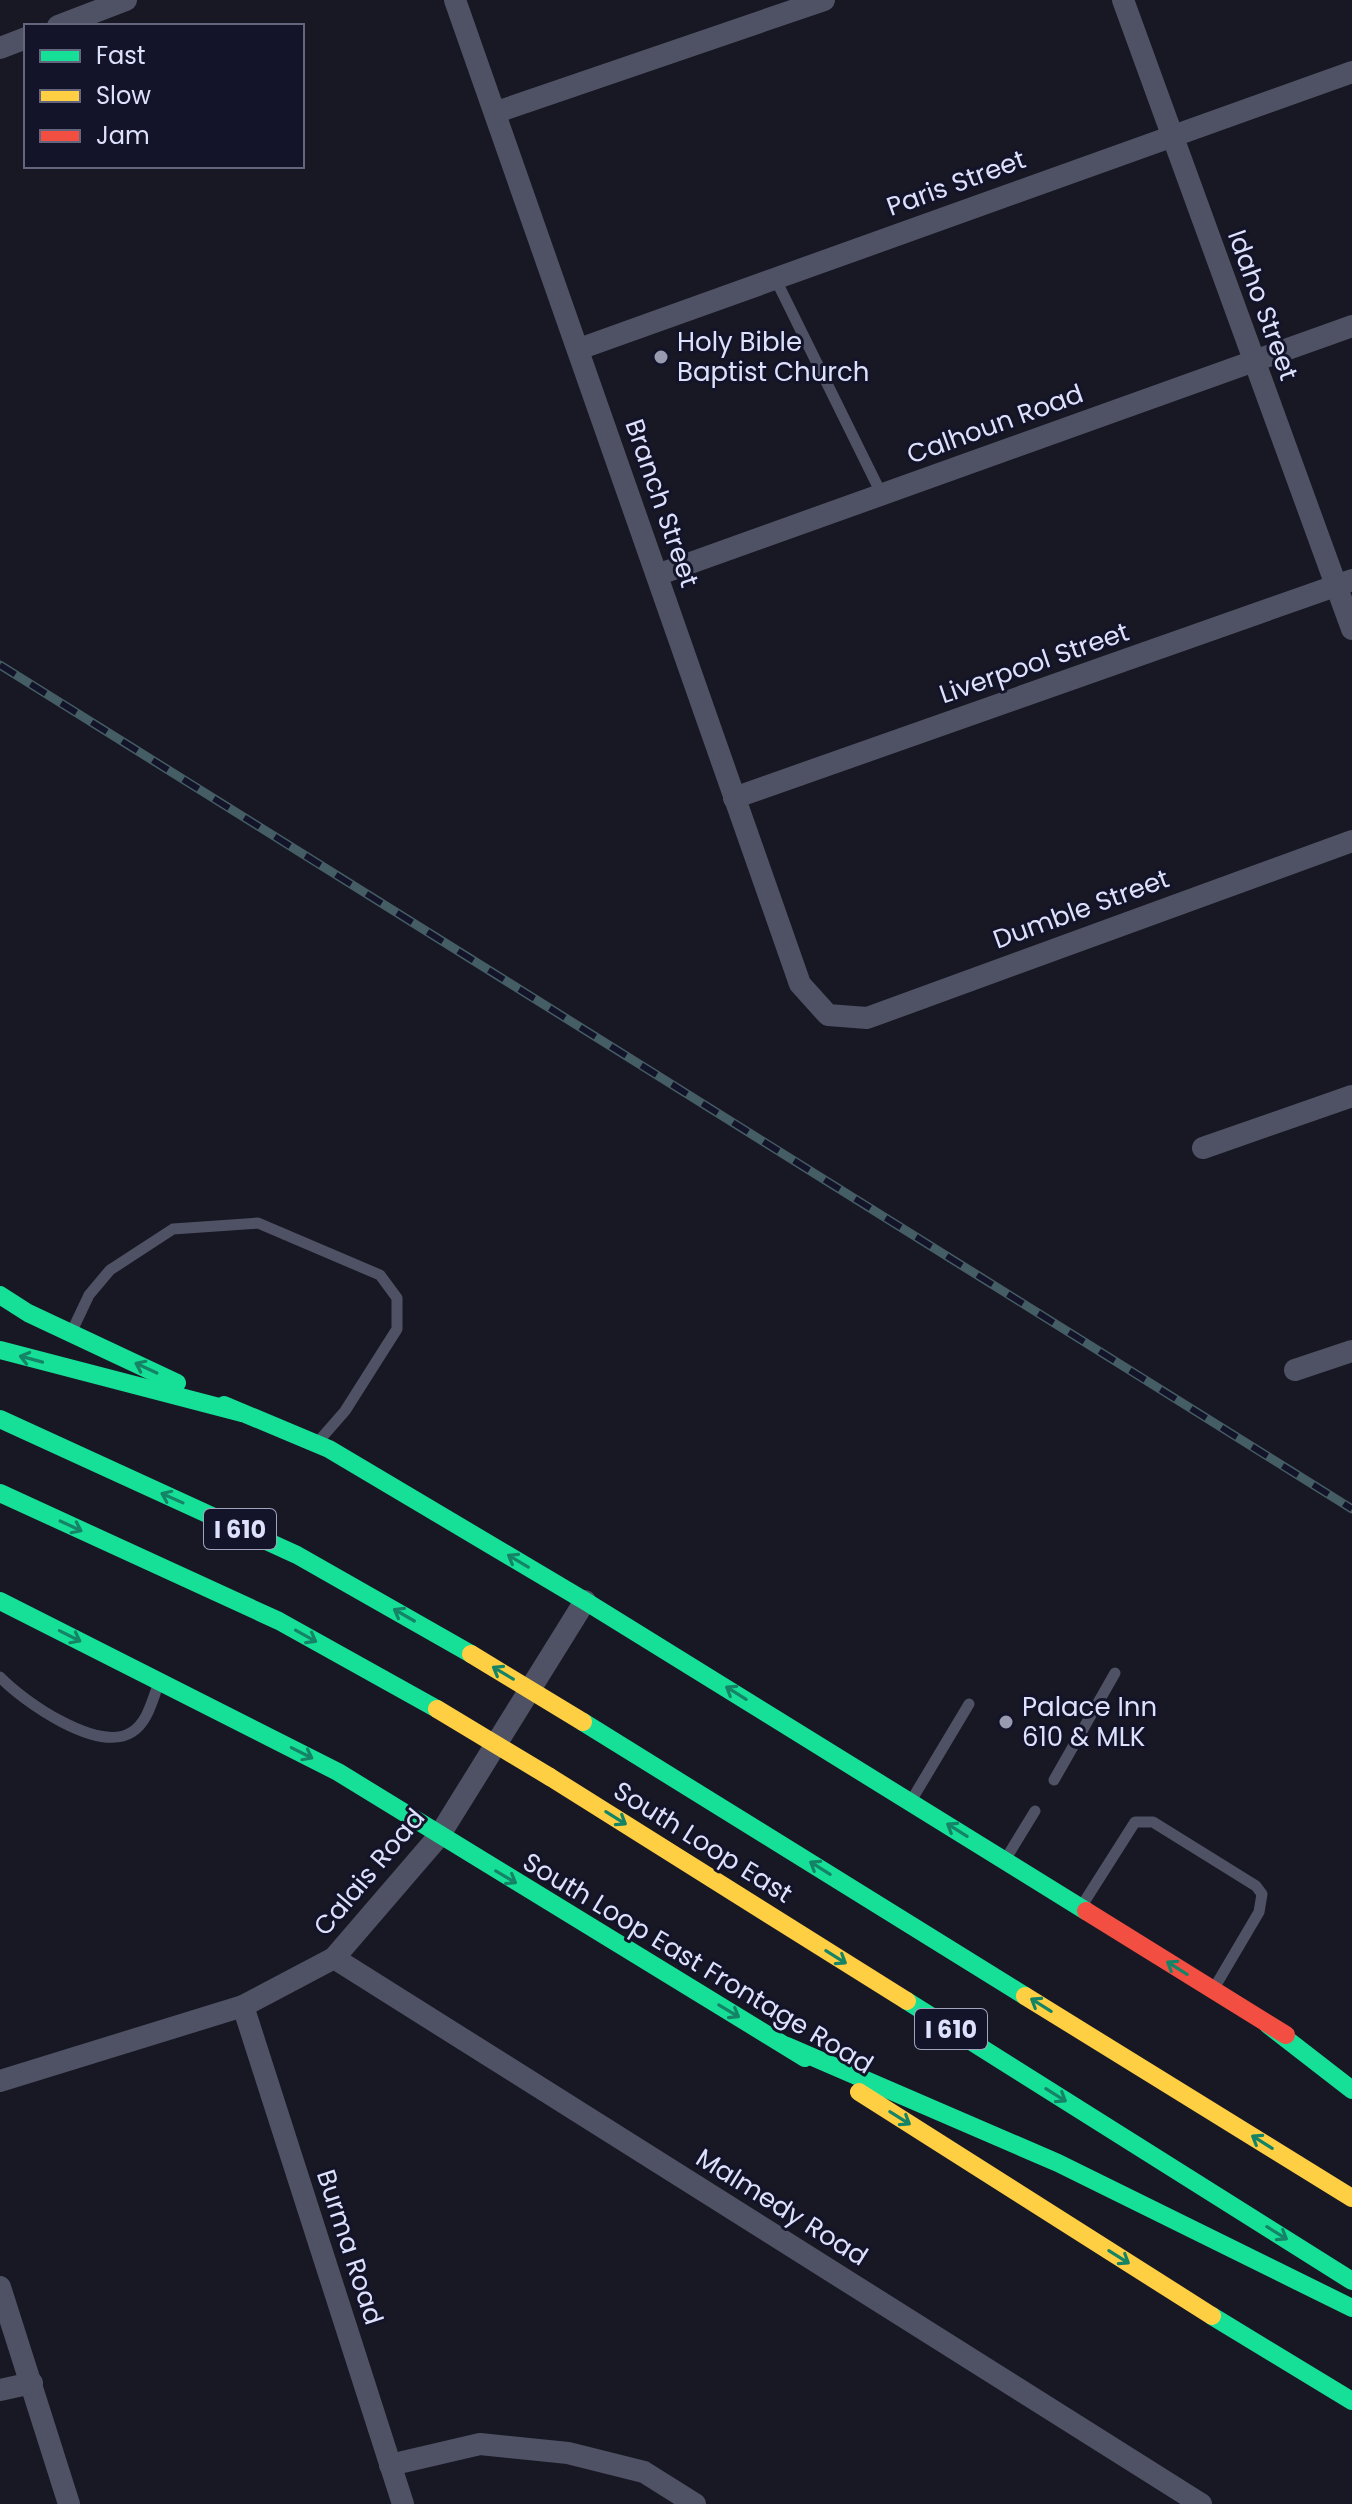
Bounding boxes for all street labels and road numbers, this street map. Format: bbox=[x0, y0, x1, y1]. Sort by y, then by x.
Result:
street label: Paris Street bbox=[882, 141, 1030, 225]
street label: Idaho Street bbox=[1219, 225, 1307, 385]
street label: Calhoun Road bbox=[902, 375, 1088, 473]
street label: Branch Street bbox=[616, 414, 708, 592]
street label: Liverpool Street bbox=[934, 614, 1134, 712]
street label: Dumble Street bbox=[988, 860, 1174, 958]
road number: I 610 bbox=[204, 1509, 276, 1549]
street label: South Loop East bbox=[607, 1773, 799, 1911]
street label: Calais Road bbox=[305, 1801, 433, 1943]
street label: South Loop East Frontage Road bbox=[516, 1844, 880, 2082]
road number: I 610 bbox=[915, 2009, 987, 2049]
street label: Malmedy Road bbox=[689, 2140, 875, 2274]
street label: Burma Road bbox=[308, 2165, 392, 2329]

